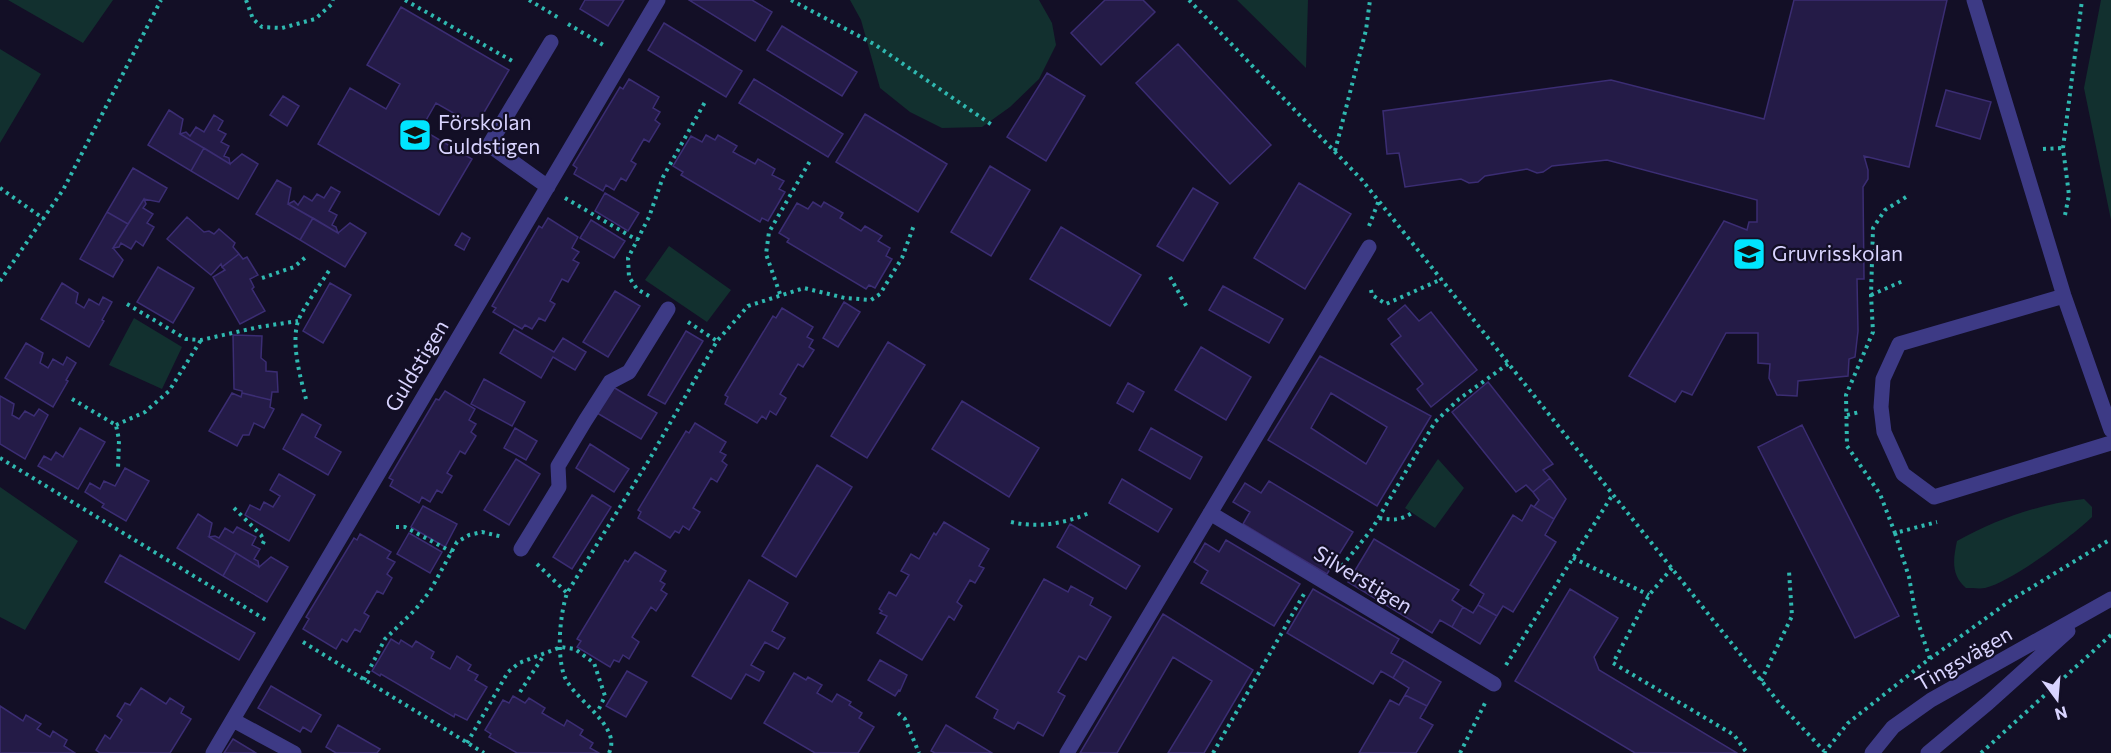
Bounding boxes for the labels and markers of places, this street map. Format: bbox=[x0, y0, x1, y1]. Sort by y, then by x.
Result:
place label: Förskolan Guldstigen bbox=[438, 109, 540, 158]
school or university icon: Förskolan Guldstigen bbox=[397, 117, 433, 153]
school or university icon: Gruvrisskolan bbox=[1731, 236, 1767, 272]
place label: Gruvrisskolan bbox=[1772, 240, 1903, 265]

